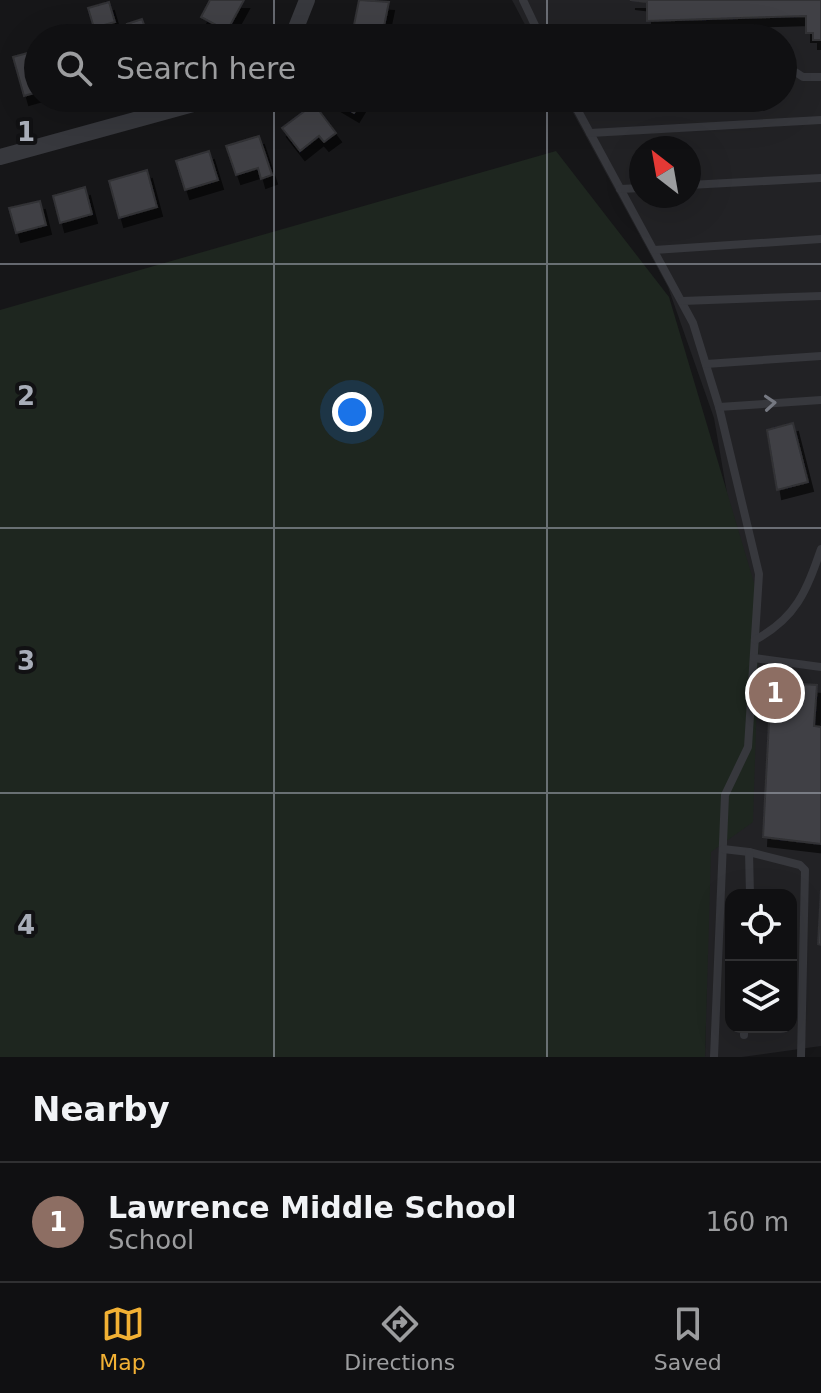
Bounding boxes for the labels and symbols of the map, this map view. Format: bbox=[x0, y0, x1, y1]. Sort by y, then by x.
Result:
text: 1 bbox=[17, 117, 35, 147]
north arrow bbox=[629, 136, 701, 208]
text: 2 bbox=[17, 381, 35, 411]
your location bbox=[332, 392, 372, 432]
one-way arrow bbox=[764, 395, 777, 412]
text: 3 bbox=[17, 646, 35, 676]
pin: 1 bbox=[749, 663, 801, 723]
text: 4 bbox=[17, 910, 35, 940]

